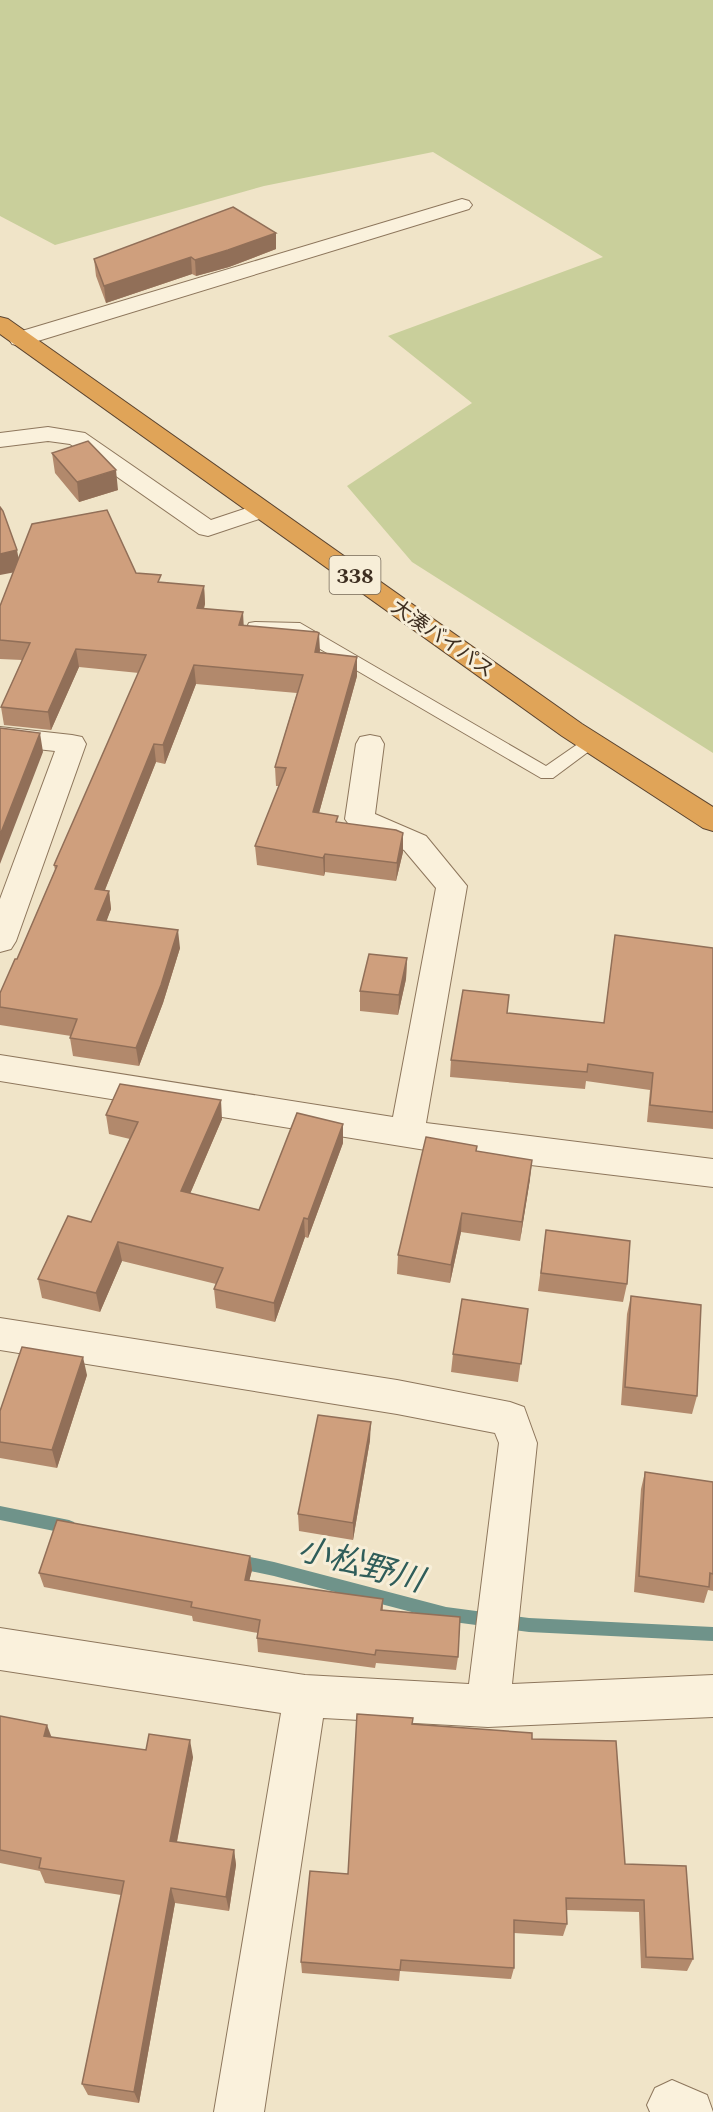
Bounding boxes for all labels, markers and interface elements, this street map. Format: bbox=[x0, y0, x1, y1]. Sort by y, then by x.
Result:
road number: 338 bbox=[330, 556, 380, 594]
street label: 大湊バイパス bbox=[385, 592, 500, 685]
water label: 小松野川 bbox=[292, 1525, 432, 1606]

